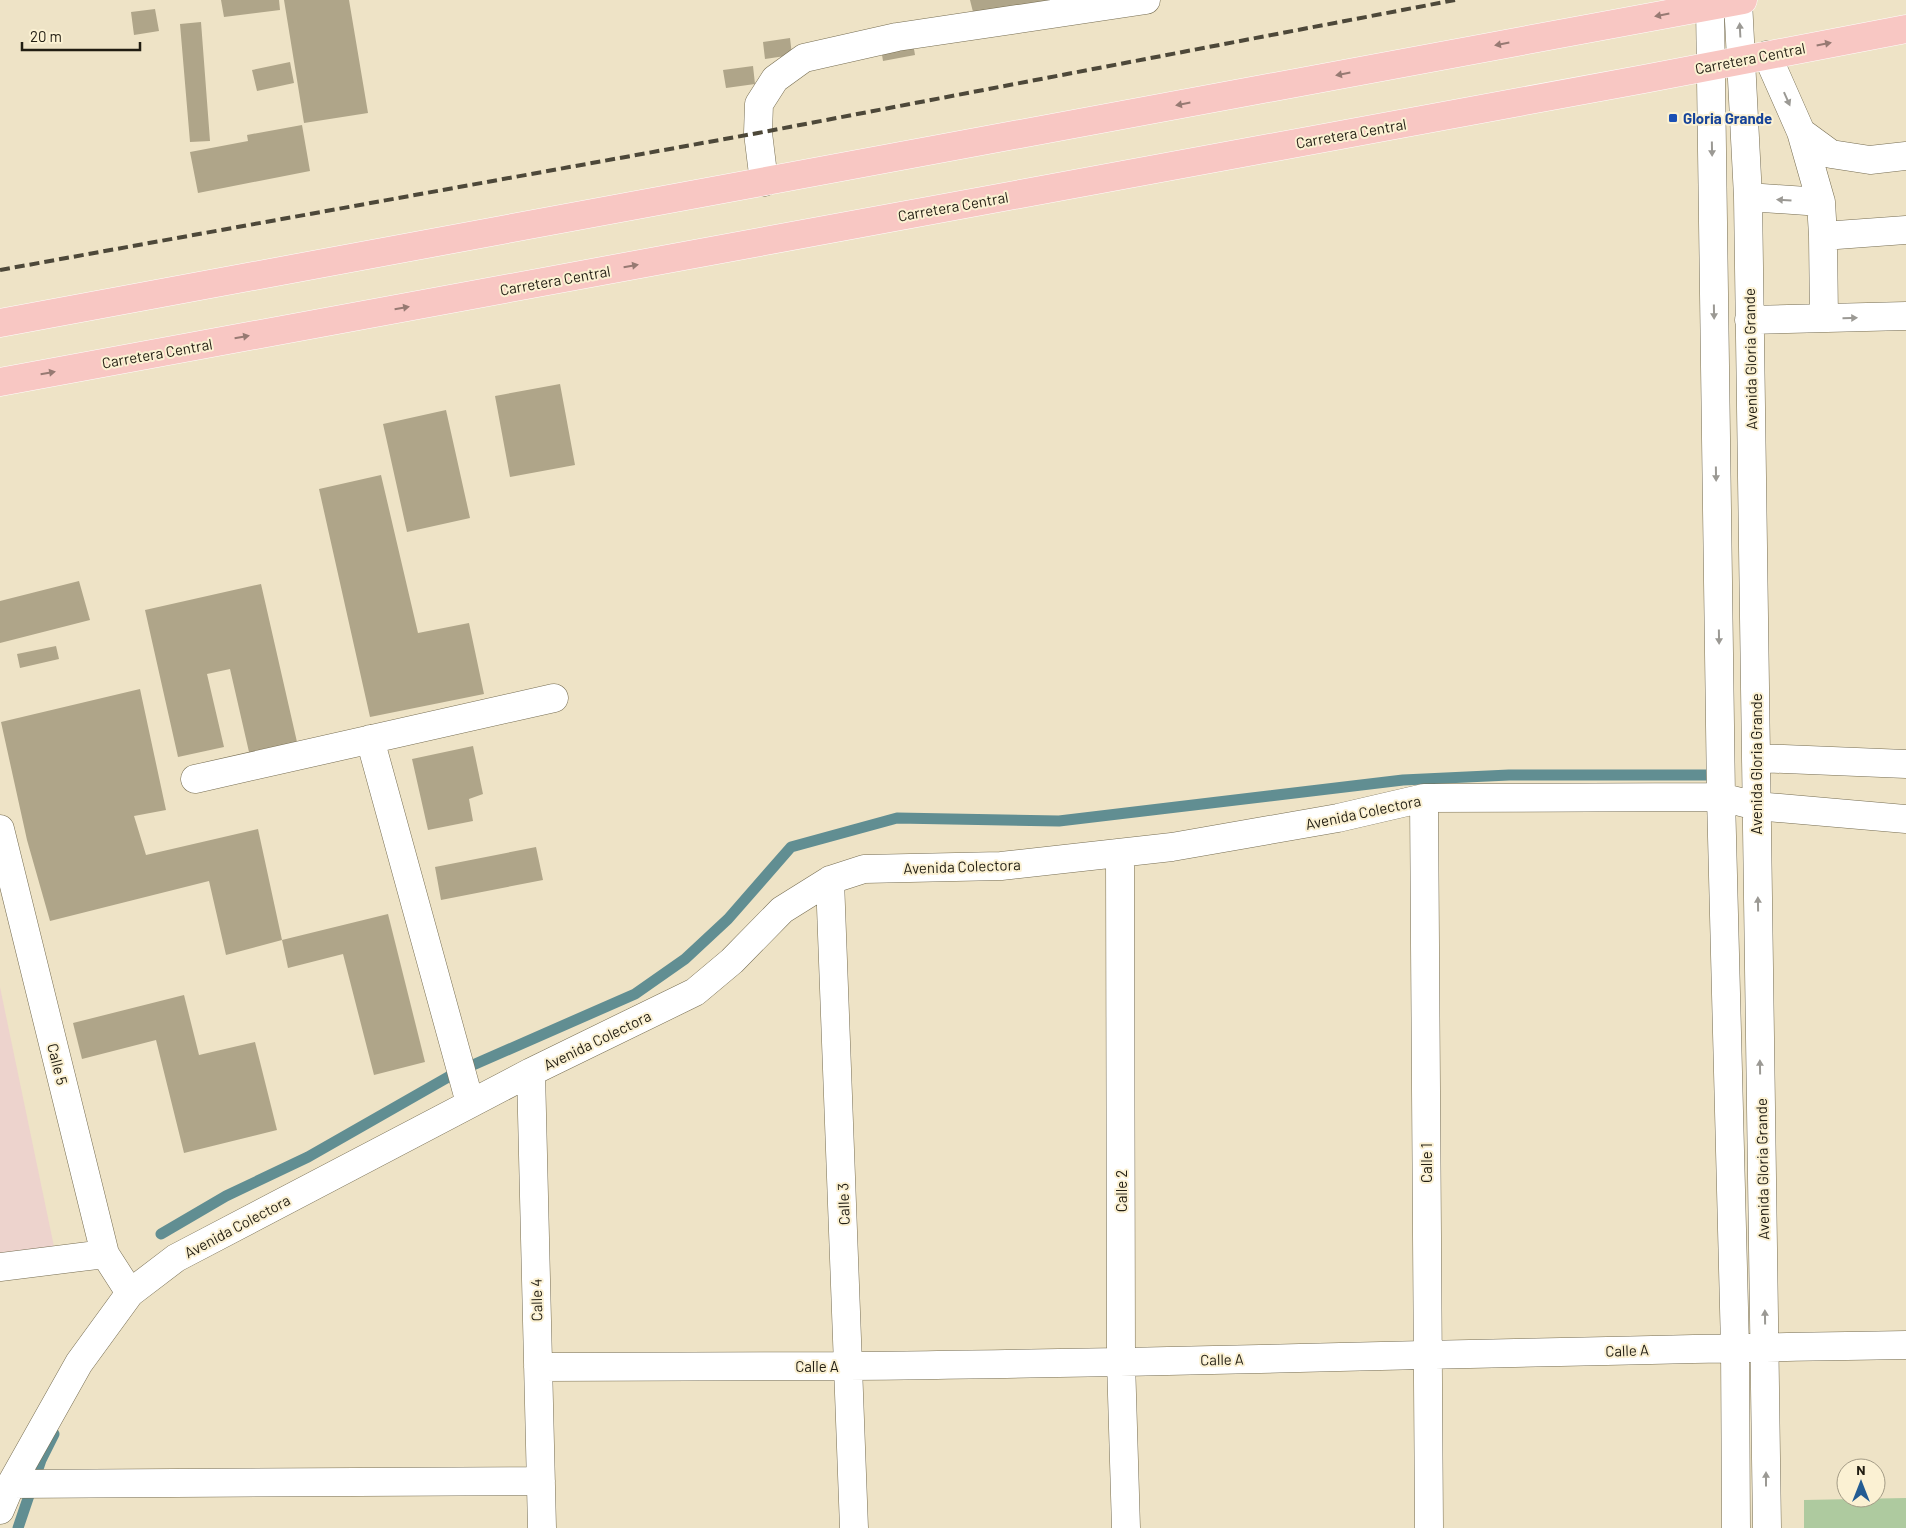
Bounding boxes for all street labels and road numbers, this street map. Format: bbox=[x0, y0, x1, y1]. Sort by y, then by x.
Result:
street label: Carretera Central bbox=[1693, 38, 1807, 78]
street label: Carretera Central bbox=[1294, 114, 1408, 152]
street label: Carretera Central bbox=[896, 187, 1010, 225]
street label: Carretera Central bbox=[498, 261, 612, 299]
street label: Avenida Gloria Grande bbox=[1740, 288, 1760, 430]
street label: Carretera Central bbox=[100, 334, 214, 372]
street label: Avenida Gloria Grande bbox=[1747, 693, 1765, 835]
street label: Avenida Colectora bbox=[1304, 791, 1422, 833]
street label: Avenida Colectora bbox=[903, 855, 1021, 877]
street label: Avenida Colectora bbox=[540, 1006, 654, 1074]
street label: Calle 5 bbox=[44, 1041, 72, 1087]
street label: Avenida Gloria Grande bbox=[1752, 1098, 1772, 1240]
street label: Calle 1 bbox=[1417, 1143, 1435, 1183]
street label: Calle 2 bbox=[1112, 1170, 1130, 1212]
street label: Calle 3 bbox=[833, 1183, 853, 1225]
street label: Avenida Colectora bbox=[181, 1191, 293, 1261]
street label: Calle 4 bbox=[527, 1278, 545, 1322]
street label: Calle A bbox=[1605, 1340, 1649, 1360]
street label: Calle A bbox=[1200, 1350, 1244, 1368]
street label: Calle A bbox=[795, 1357, 839, 1375]

